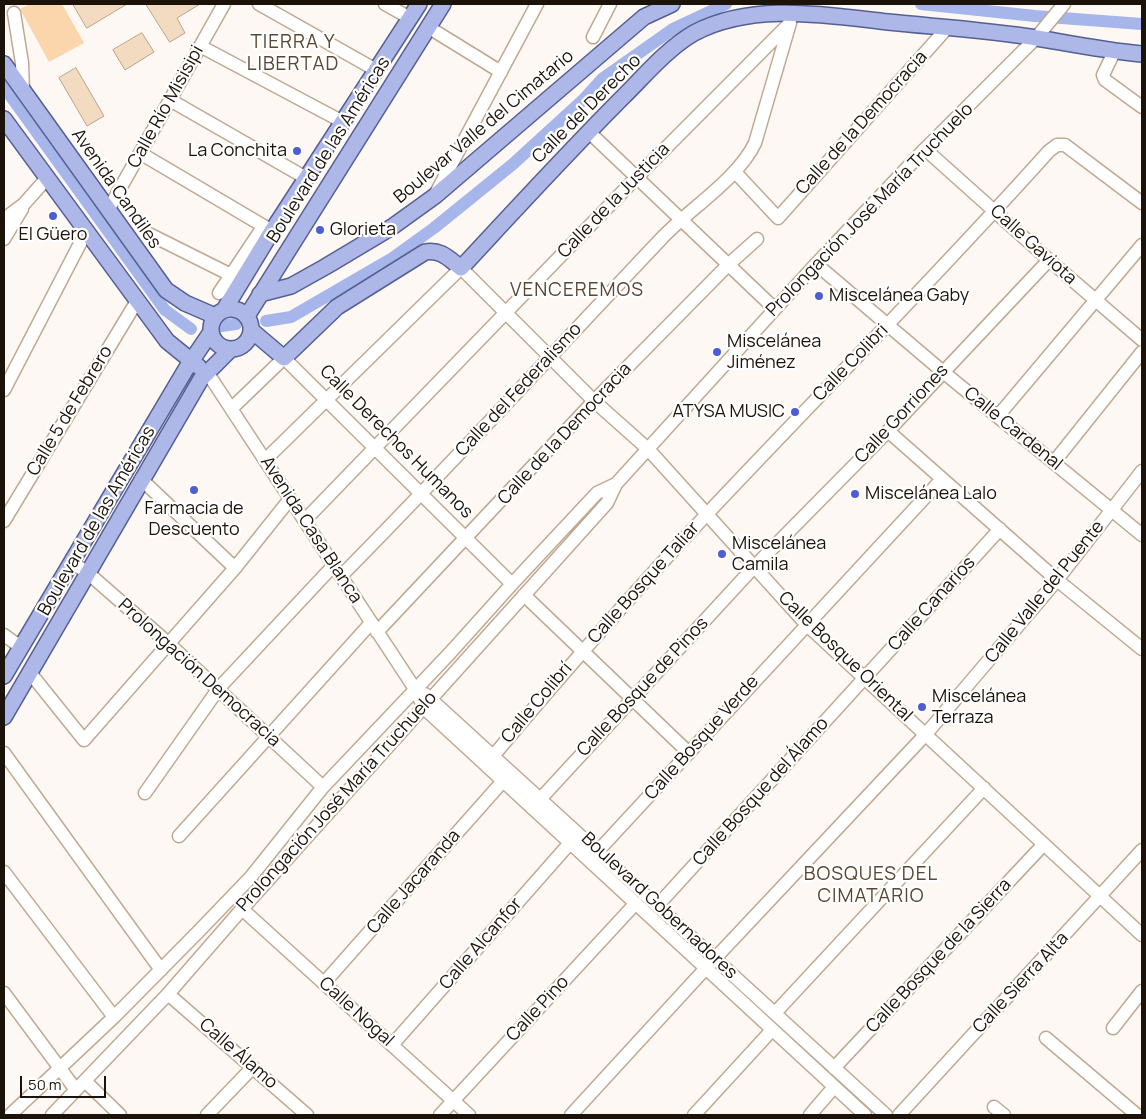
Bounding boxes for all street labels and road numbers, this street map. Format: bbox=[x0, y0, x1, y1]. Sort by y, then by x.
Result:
street label: Calle Río Misisipi bbox=[123, 42, 209, 172]
street label: Boulevar Valle del Cimatario bbox=[390, 45, 578, 209]
street label: Calle de la Democracia bbox=[792, 47, 932, 199]
street label: Calle del Derecho bbox=[528, 50, 646, 168]
street label: Boulevard de las Américas bbox=[263, 53, 395, 247]
street label: Prolongación José María Truchuelo bbox=[762, 99, 978, 321]
street label: Avenida Candiles bbox=[67, 125, 165, 253]
street label: Calle de la Justicia bbox=[554, 139, 674, 263]
street label: Calle Gaviota bbox=[985, 201, 1081, 289]
street label: Calle del Federalismo bbox=[452, 319, 586, 461]
street label: Calle Colibri bbox=[809, 320, 893, 406]
street label: Calle 5 de Febrero bbox=[23, 342, 117, 480]
street label: Calle de la Democracia bbox=[494, 359, 636, 509]
street label: Calle Gorriones bbox=[851, 360, 953, 468]
street label: Calle Derechos Humanos bbox=[315, 361, 477, 523]
street label: Calle Cardenal bbox=[959, 383, 1067, 475]
street label: Boulevard de las Américas bbox=[34, 422, 160, 620]
street label: Avenida Casa Blanca bbox=[255, 453, 367, 607]
street label: Calle Valle del Puente bbox=[981, 516, 1109, 668]
street label: Calle Bosque Taliar bbox=[584, 518, 704, 648]
street label: Calle Canarios bbox=[884, 552, 980, 656]
street label: Calle Bosque Oriental bbox=[773, 587, 917, 727]
street label: Prolongación Democracia bbox=[113, 594, 285, 752]
street label: Calle Bosque de Pinos bbox=[573, 613, 713, 761]
street label: Calle Colibrí bbox=[497, 658, 577, 748]
street label: Calle Bosque Verde bbox=[641, 671, 763, 805]
street label: Prolongación José María Truchuelo bbox=[232, 688, 442, 916]
street label: Calle Bosque del Álamo bbox=[689, 713, 833, 871]
street label: Calle Jacaranda bbox=[363, 825, 465, 939]
street label: Boulevard Gobernadores bbox=[577, 828, 741, 984]
street label: Calle Bosque de la Sierra bbox=[862, 874, 1016, 1038]
street label: Calle Alcanfor bbox=[435, 894, 527, 994]
street label: Calle Sierra Alta bbox=[969, 928, 1073, 1038]
street label: Calle Pino bbox=[502, 972, 574, 1046]
street label: Calle Nogal bbox=[314, 973, 398, 1051]
street label: Calle Álamo bbox=[194, 1014, 282, 1094]

